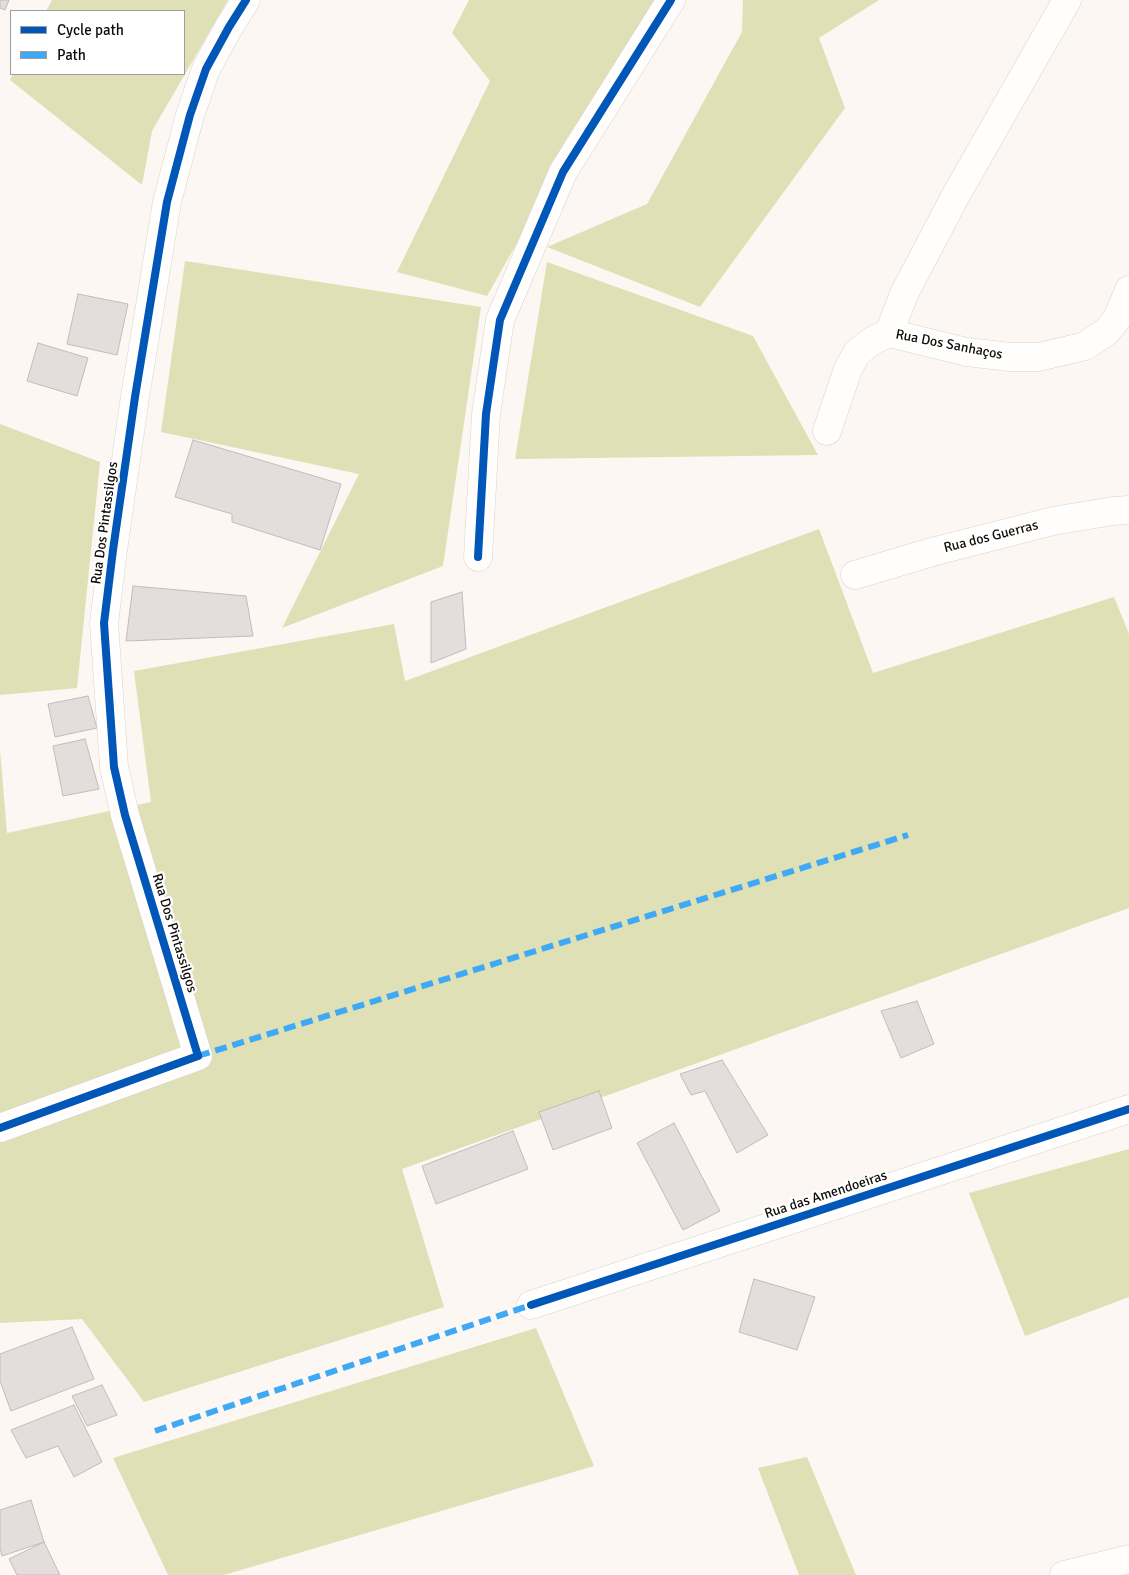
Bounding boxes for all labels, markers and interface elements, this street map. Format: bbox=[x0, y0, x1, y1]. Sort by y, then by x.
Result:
legend bbox=[10, 10, 185, 75]
text: Cycle path bbox=[57, 21, 124, 39]
text: Path bbox=[57, 46, 86, 64]
street label: Rua Dos Sanhaços bbox=[894, 326, 1004, 364]
street label: Rua Dos Pintassilgos bbox=[88, 461, 122, 585]
street label: Rua dos Guerras bbox=[942, 517, 1040, 557]
street label: Rua Dos Pintassilgos bbox=[148, 871, 200, 995]
street label: Rua das Amendoeiras bbox=[763, 1167, 889, 1223]

